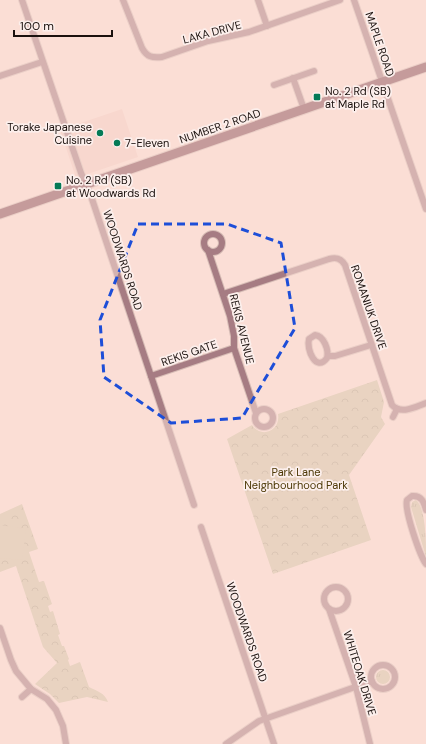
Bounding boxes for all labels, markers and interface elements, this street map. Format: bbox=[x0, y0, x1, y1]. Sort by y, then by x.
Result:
street label: MAPLE ROAD bbox=[362, 10, 398, 78]
scale bar bbox=[14, 12, 112, 38]
street label: LAKA DRIVE bbox=[181, 17, 243, 47]
text: 100 m bbox=[20, 18, 54, 34]
place label: No. 2 Rd (SB) at Maple Rd bbox=[325, 84, 391, 111]
marker: No. 2 Rd (SB) at Maple Rd bbox=[312, 92, 322, 102]
street label: NUMBER 2 ROAD bbox=[178, 105, 263, 146]
place label: Torake Japanese Cuisine bbox=[7, 120, 92, 147]
marker: Torake Japanese Cuisine bbox=[95, 128, 105, 138]
place label: 7-Eleven bbox=[125, 136, 169, 150]
marker: 7-Eleven bbox=[112, 138, 122, 148]
place label: No. 2 Rd (SB) at Woodwards Rd bbox=[66, 173, 156, 200]
marker: No. 2 Rd (SB) at Woodwards Rd bbox=[53, 181, 63, 191]
street label: WOODWARDS ROAD bbox=[100, 208, 146, 312]
street label: ROMANIUK DRIVE bbox=[348, 263, 390, 351]
street label: REKIS AVENUE bbox=[227, 292, 257, 366]
street label: REKIS GATE bbox=[159, 337, 219, 369]
park label: Park Lane Neighbourhood Park bbox=[244, 465, 348, 492]
street label: WOODWARDS ROAD bbox=[223, 580, 271, 684]
street label: WHITEOAK DRIVE bbox=[340, 629, 380, 717]

